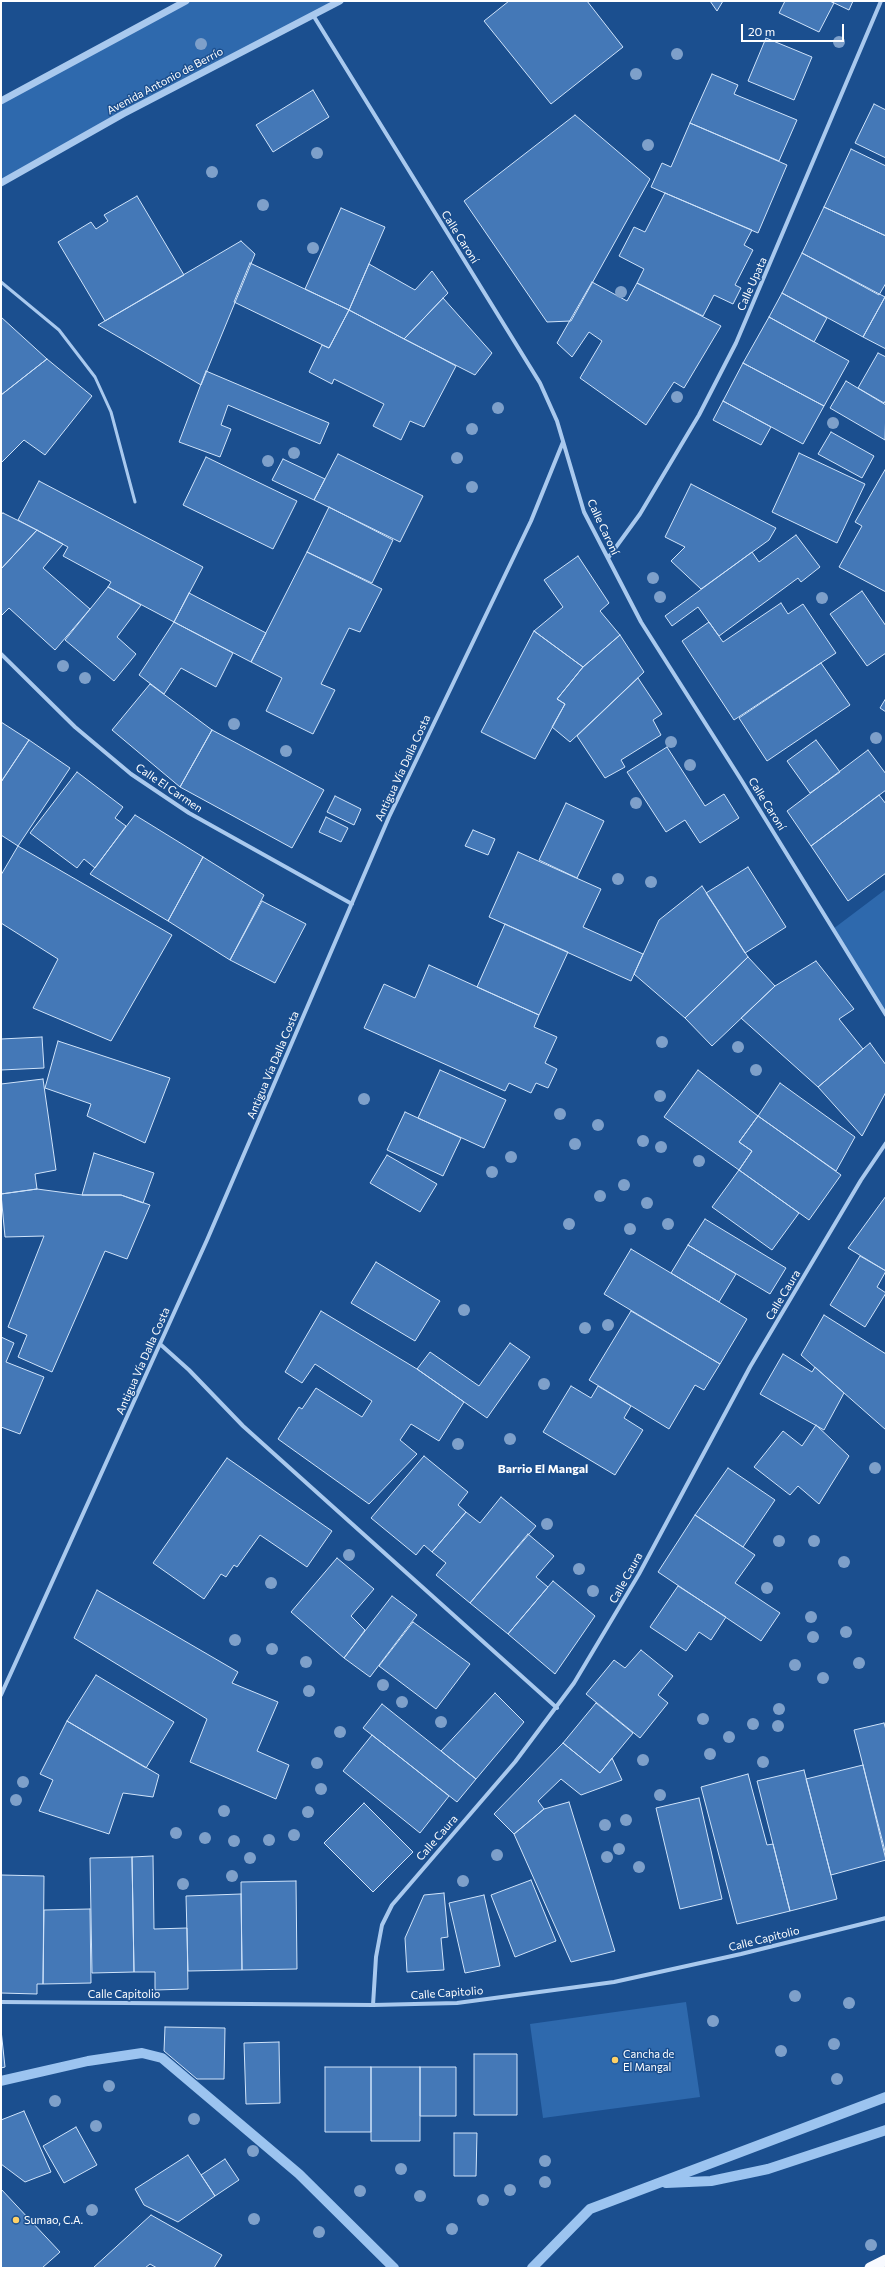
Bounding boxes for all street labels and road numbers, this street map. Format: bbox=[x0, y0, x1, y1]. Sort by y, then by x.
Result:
street label: Avenida Antonio de Berrío bbox=[105, 45, 225, 117]
street label: Calle Caroní bbox=[439, 208, 481, 266]
street label: Calle Upata bbox=[734, 255, 770, 313]
street label: Calle Caroní bbox=[584, 497, 622, 557]
street label: Antigua Vía Dalla Costa bbox=[373, 713, 433, 823]
street label: Calle El Carmen bbox=[133, 761, 205, 815]
street label: Calle Caroní bbox=[746, 775, 788, 833]
street label: Antigua Vía Dalla Costa bbox=[244, 1009, 302, 1121]
street label: Calle Caura bbox=[763, 1267, 803, 1323]
street label: Antigua Vía Dalla Costa bbox=[113, 1305, 173, 1417]
street label: Calle Caura bbox=[607, 1550, 645, 1606]
street label: Calle Caura bbox=[414, 1812, 460, 1864]
street label: Calle Capitolio bbox=[727, 1924, 801, 1954]
street label: Calle Capitolio bbox=[410, 1984, 484, 2002]
street label: Calle Capitolio bbox=[88, 1987, 160, 2001]

